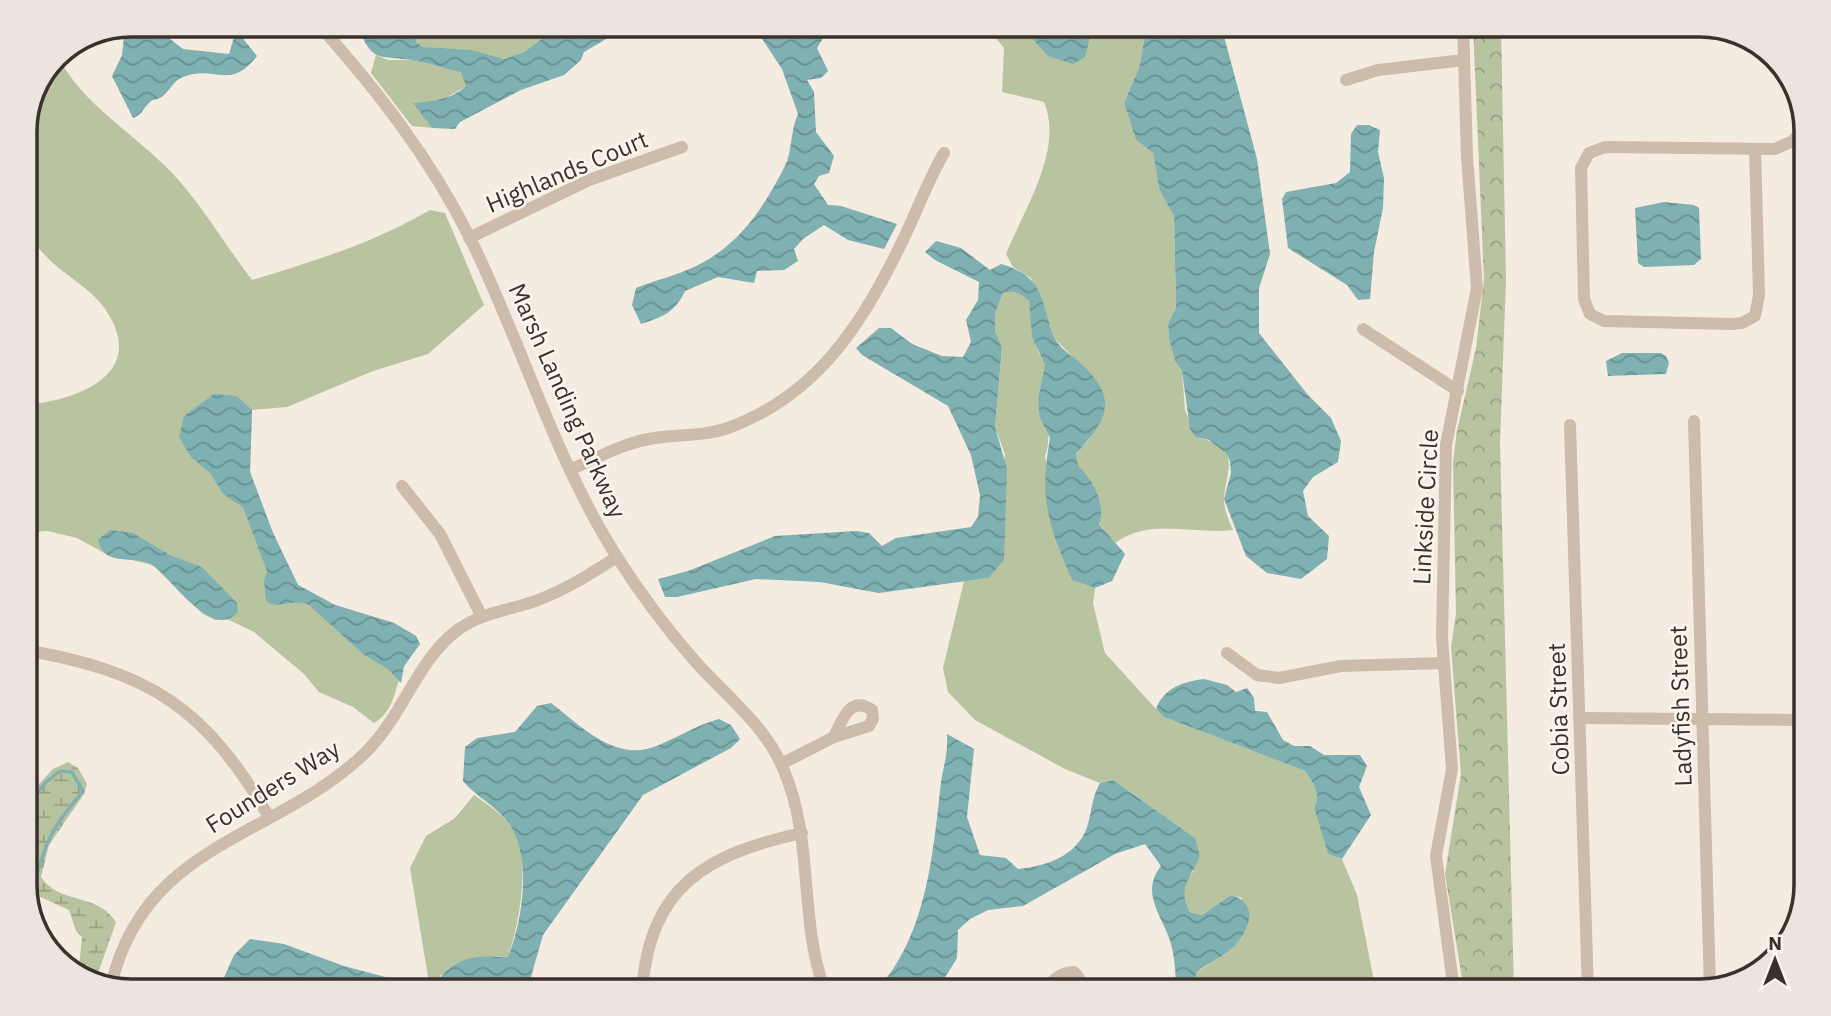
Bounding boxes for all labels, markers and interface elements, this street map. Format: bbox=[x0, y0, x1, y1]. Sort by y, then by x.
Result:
street label: Highlands Court bbox=[481, 123, 652, 220]
street label: Marsh Landing Parkway bbox=[502, 278, 634, 523]
street label: Linkside Circle bbox=[1405, 428, 1445, 586]
street label: Ladyfish Street bbox=[1661, 625, 1699, 787]
street label: Cobia Street bbox=[1540, 642, 1576, 776]
street label: Founders Way bbox=[199, 732, 346, 840]
north arrow bbox=[1740, 925, 1810, 995]
text: N bbox=[1768, 931, 1782, 955]

